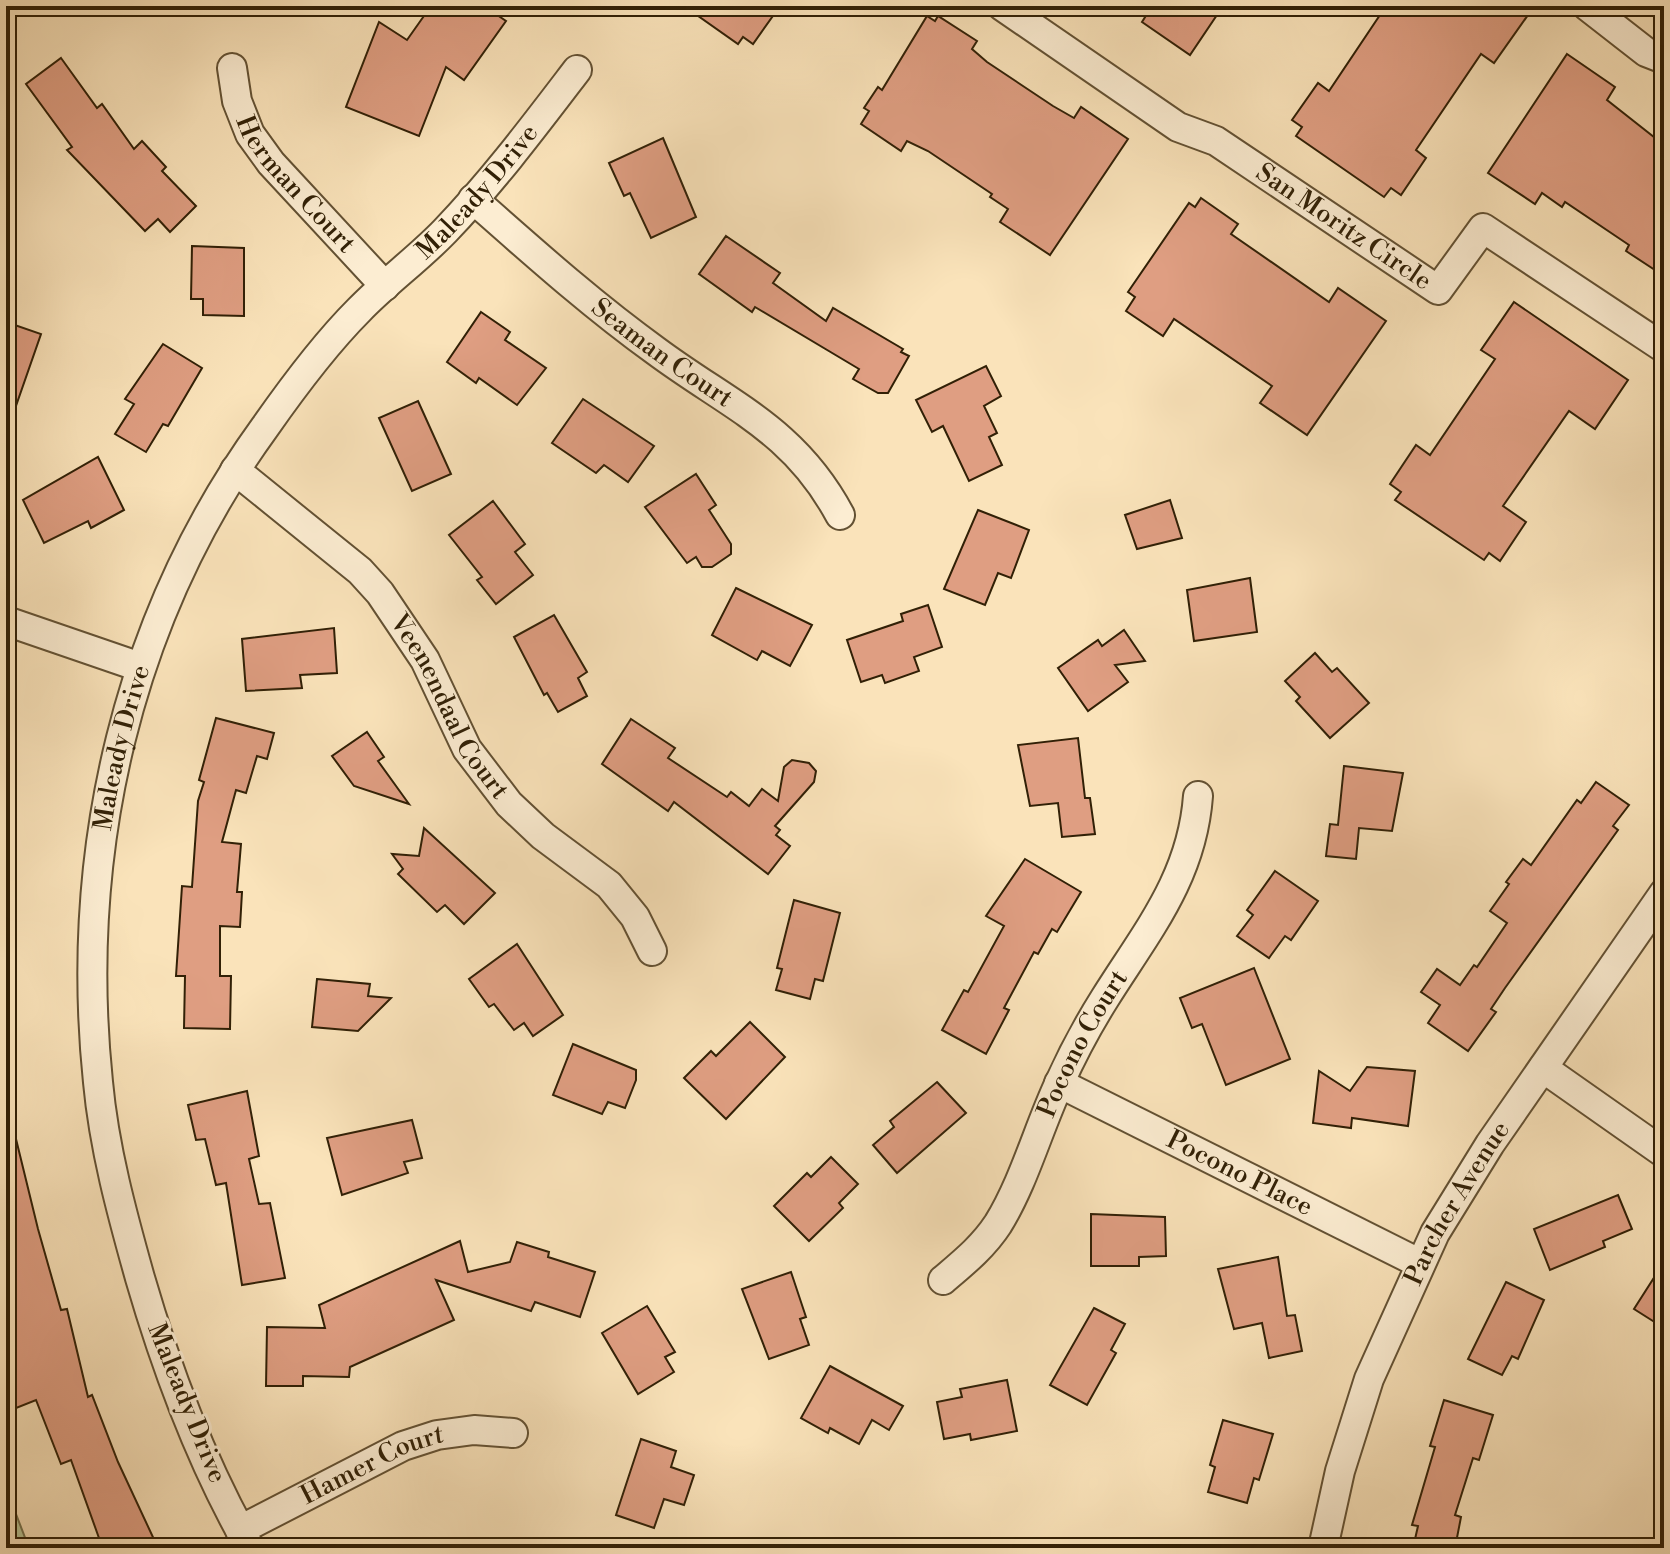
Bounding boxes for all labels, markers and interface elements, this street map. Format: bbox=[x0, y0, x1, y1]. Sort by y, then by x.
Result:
street label: Herman Court bbox=[228, 111, 362, 260]
street label: Maleady Drive bbox=[410, 118, 545, 266]
street label: San Moritz Circle bbox=[1250, 156, 1438, 297]
street label: Seaman Court bbox=[585, 291, 739, 415]
street label: Veenendaal Court bbox=[382, 607, 516, 806]
street label: Maleady Drive bbox=[87, 661, 157, 833]
street label: Pocono Court bbox=[1031, 964, 1135, 1122]
street label: Parcher Avenue bbox=[1397, 1115, 1517, 1290]
street label: Pocono Place bbox=[1161, 1124, 1318, 1223]
street label: Maleady Drive bbox=[140, 1318, 234, 1488]
street label: Hamer Court bbox=[295, 1418, 445, 1512]

